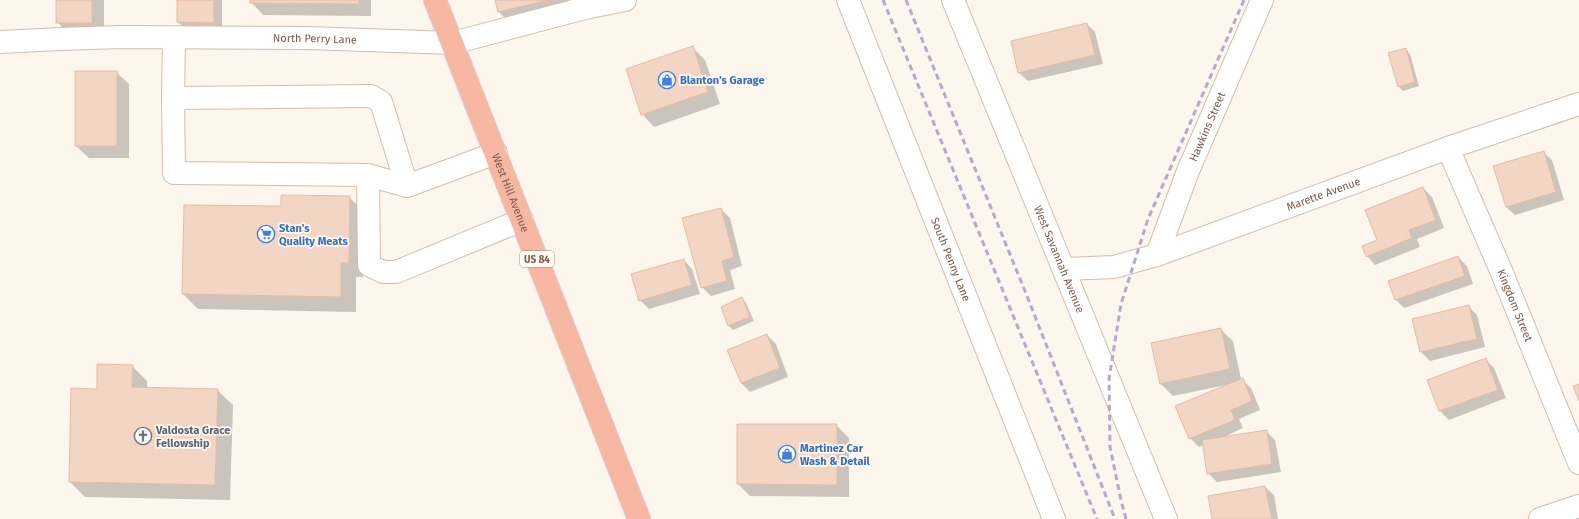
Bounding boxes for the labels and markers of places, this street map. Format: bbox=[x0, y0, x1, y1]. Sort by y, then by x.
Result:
shop icon: Blanton's Garage bbox=[657, 70, 677, 90]
place label: Blanton's Garage bbox=[680, 74, 764, 87]
place label: Stan's Quality Meats bbox=[279, 222, 349, 248]
supermarket icon: Stan's Quality Meats bbox=[256, 224, 276, 244]
place label: Valdosta Grace Fellowship bbox=[155, 424, 230, 450]
church icon: Valdosta Grace Fellowship bbox=[133, 426, 153, 446]
place label: Martinez Car Wash & Detail bbox=[800, 442, 871, 468]
shop icon: Martinez Car Wash & Detail bbox=[777, 444, 797, 464]

